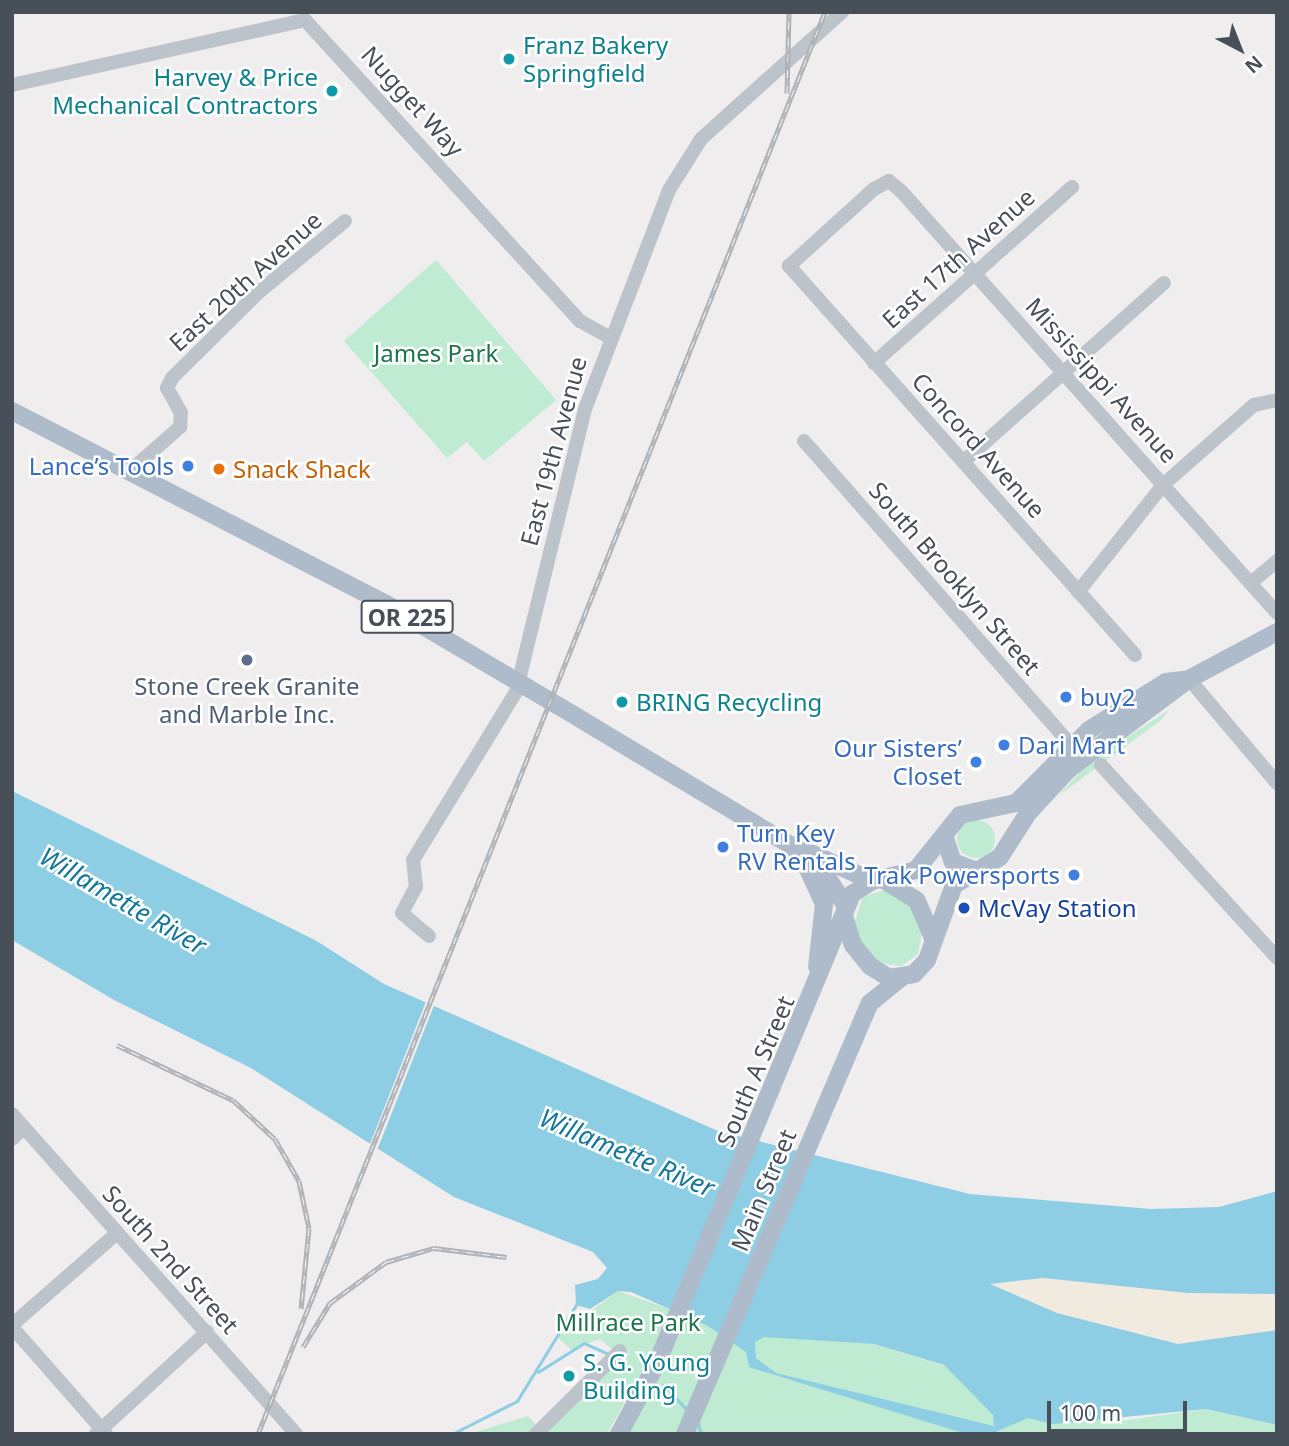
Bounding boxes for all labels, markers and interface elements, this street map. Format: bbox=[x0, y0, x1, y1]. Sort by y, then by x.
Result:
north arrow bbox=[1205, 14, 1275, 84]
place label: Franz Bakery Springfield bbox=[523, 31, 668, 87]
street label: Nugget Way bbox=[356, 40, 470, 162]
text: N bbox=[1240, 50, 1268, 79]
marker: Franz Bakery Springfield bbox=[501, 51, 517, 67]
place label: Harvey & Price Mechanical Contractors bbox=[52, 63, 318, 119]
marker: Harvey & Price Mechanical Contractors bbox=[324, 83, 340, 99]
street label: East 17th Avenue bbox=[876, 182, 1040, 334]
street label: East 20th Avenue bbox=[163, 205, 327, 357]
street label: Mississippi Avenue bbox=[1020, 291, 1184, 469]
park label: James Park bbox=[374, 339, 498, 367]
street label: East 19th Avenue bbox=[514, 353, 592, 549]
street label: Concord Avenue bbox=[906, 367, 1052, 523]
place label: Lance’s Tools bbox=[29, 452, 174, 480]
place label: Snack Shack bbox=[233, 455, 371, 483]
marker: Lance’s Tools bbox=[180, 458, 196, 474]
marker: Snack Shack bbox=[211, 461, 227, 477]
street label: South Brooklyn Street bbox=[864, 476, 1046, 680]
road number: OR 225 bbox=[360, 597, 454, 636]
marker: Stone Creek Granite and Marble Inc. bbox=[239, 652, 255, 668]
place label: Stone Creek Granite and Marble Inc. bbox=[134, 672, 360, 728]
place label: buy2 bbox=[1080, 683, 1136, 711]
place label: BRING Recycling bbox=[636, 688, 822, 716]
marker: buy2 bbox=[1058, 689, 1074, 705]
marker: BRING Recycling bbox=[614, 694, 630, 710]
place label: Dari Mart bbox=[1018, 731, 1125, 759]
place label: Our Sisters’ Closet bbox=[834, 734, 962, 790]
marker: Dari Mart bbox=[996, 737, 1012, 753]
marker: Our Sisters’ Closet bbox=[968, 754, 984, 770]
place label: Turn Key RV Rentals bbox=[737, 819, 856, 875]
marker: Turn Key RV Rentals bbox=[715, 839, 731, 855]
water label: Willamette River bbox=[34, 841, 212, 961]
place label: Trak Powersports bbox=[864, 861, 1060, 889]
marker: Trak Powersports bbox=[1066, 867, 1082, 883]
place label: McVay Station bbox=[978, 894, 1137, 922]
marker: McVay Station bbox=[956, 900, 972, 916]
street label: South A Street bbox=[710, 991, 800, 1151]
water label: Willamette River bbox=[535, 1102, 719, 1204]
street label: Main Street bbox=[724, 1125, 802, 1255]
street label: South 2nd Street bbox=[97, 1179, 245, 1339]
park label: Millrace Park bbox=[555, 1308, 701, 1336]
place label: S. G. Young Building bbox=[583, 1348, 710, 1404]
marker: S. G. Young Building bbox=[561, 1368, 577, 1384]
scale bar bbox=[1051, 1386, 1191, 1430]
text: 100 m bbox=[1060, 1399, 1121, 1427]

